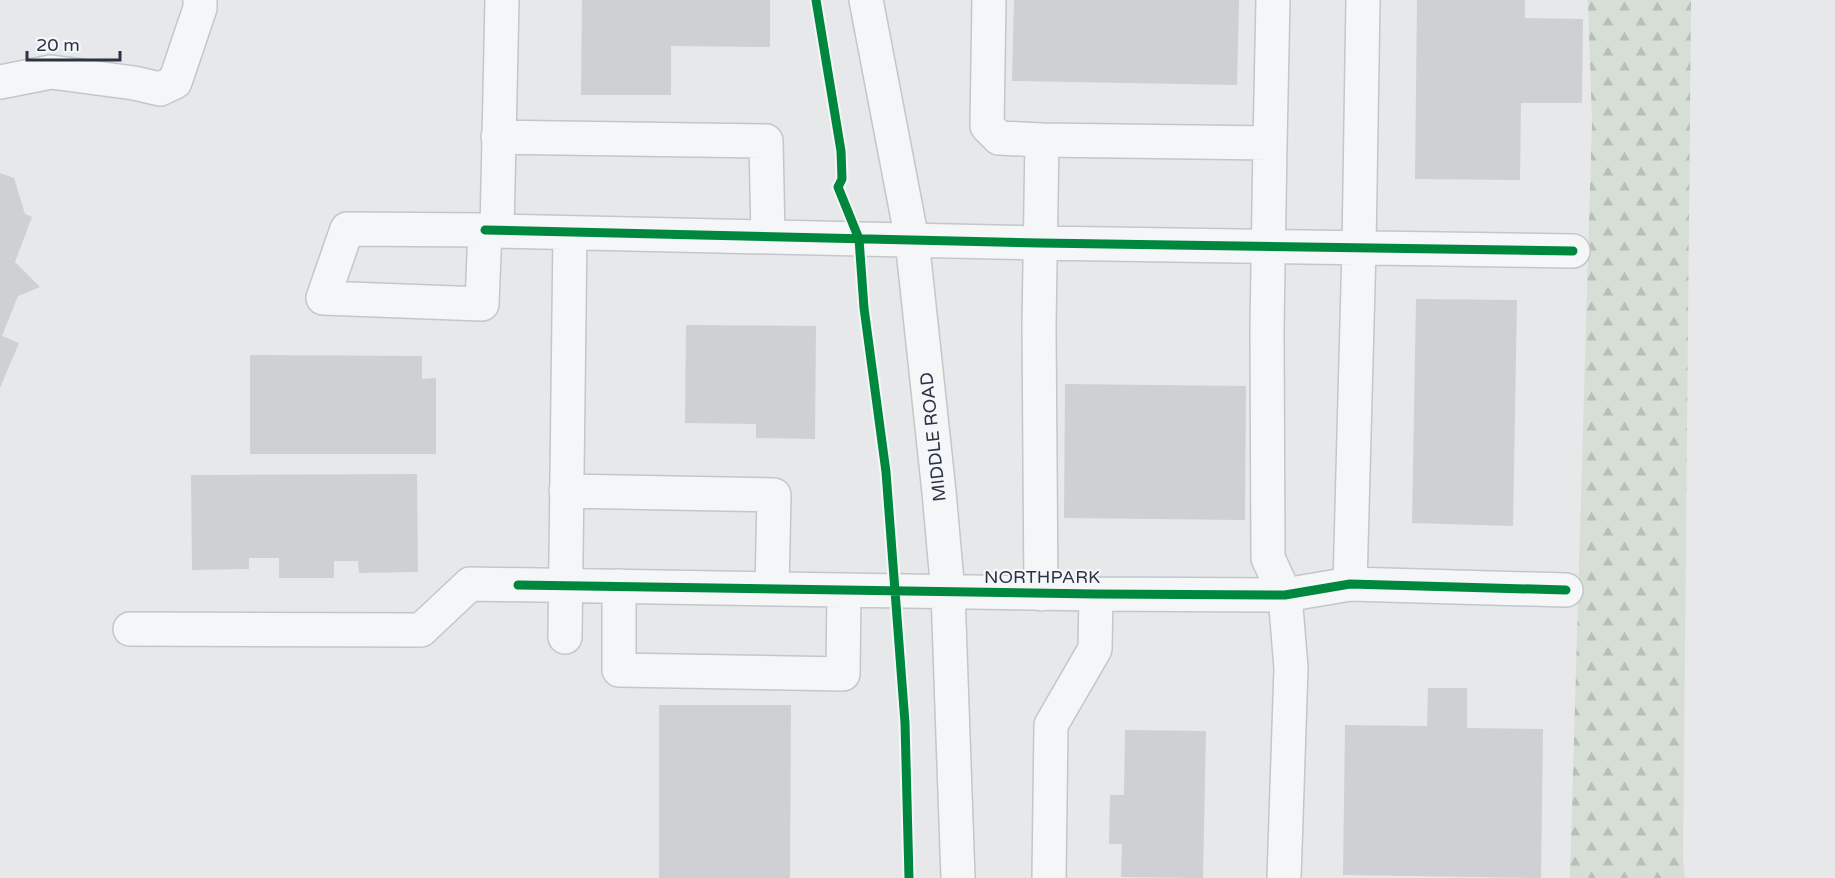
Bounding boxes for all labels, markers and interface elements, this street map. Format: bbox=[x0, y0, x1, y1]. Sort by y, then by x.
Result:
scale bar bbox=[27, 24, 120, 62]
text: 20 m bbox=[36, 34, 80, 56]
street label: MIDDLE ROAD bbox=[915, 371, 951, 503]
street label: NORTHPARK bbox=[984, 566, 1100, 588]

